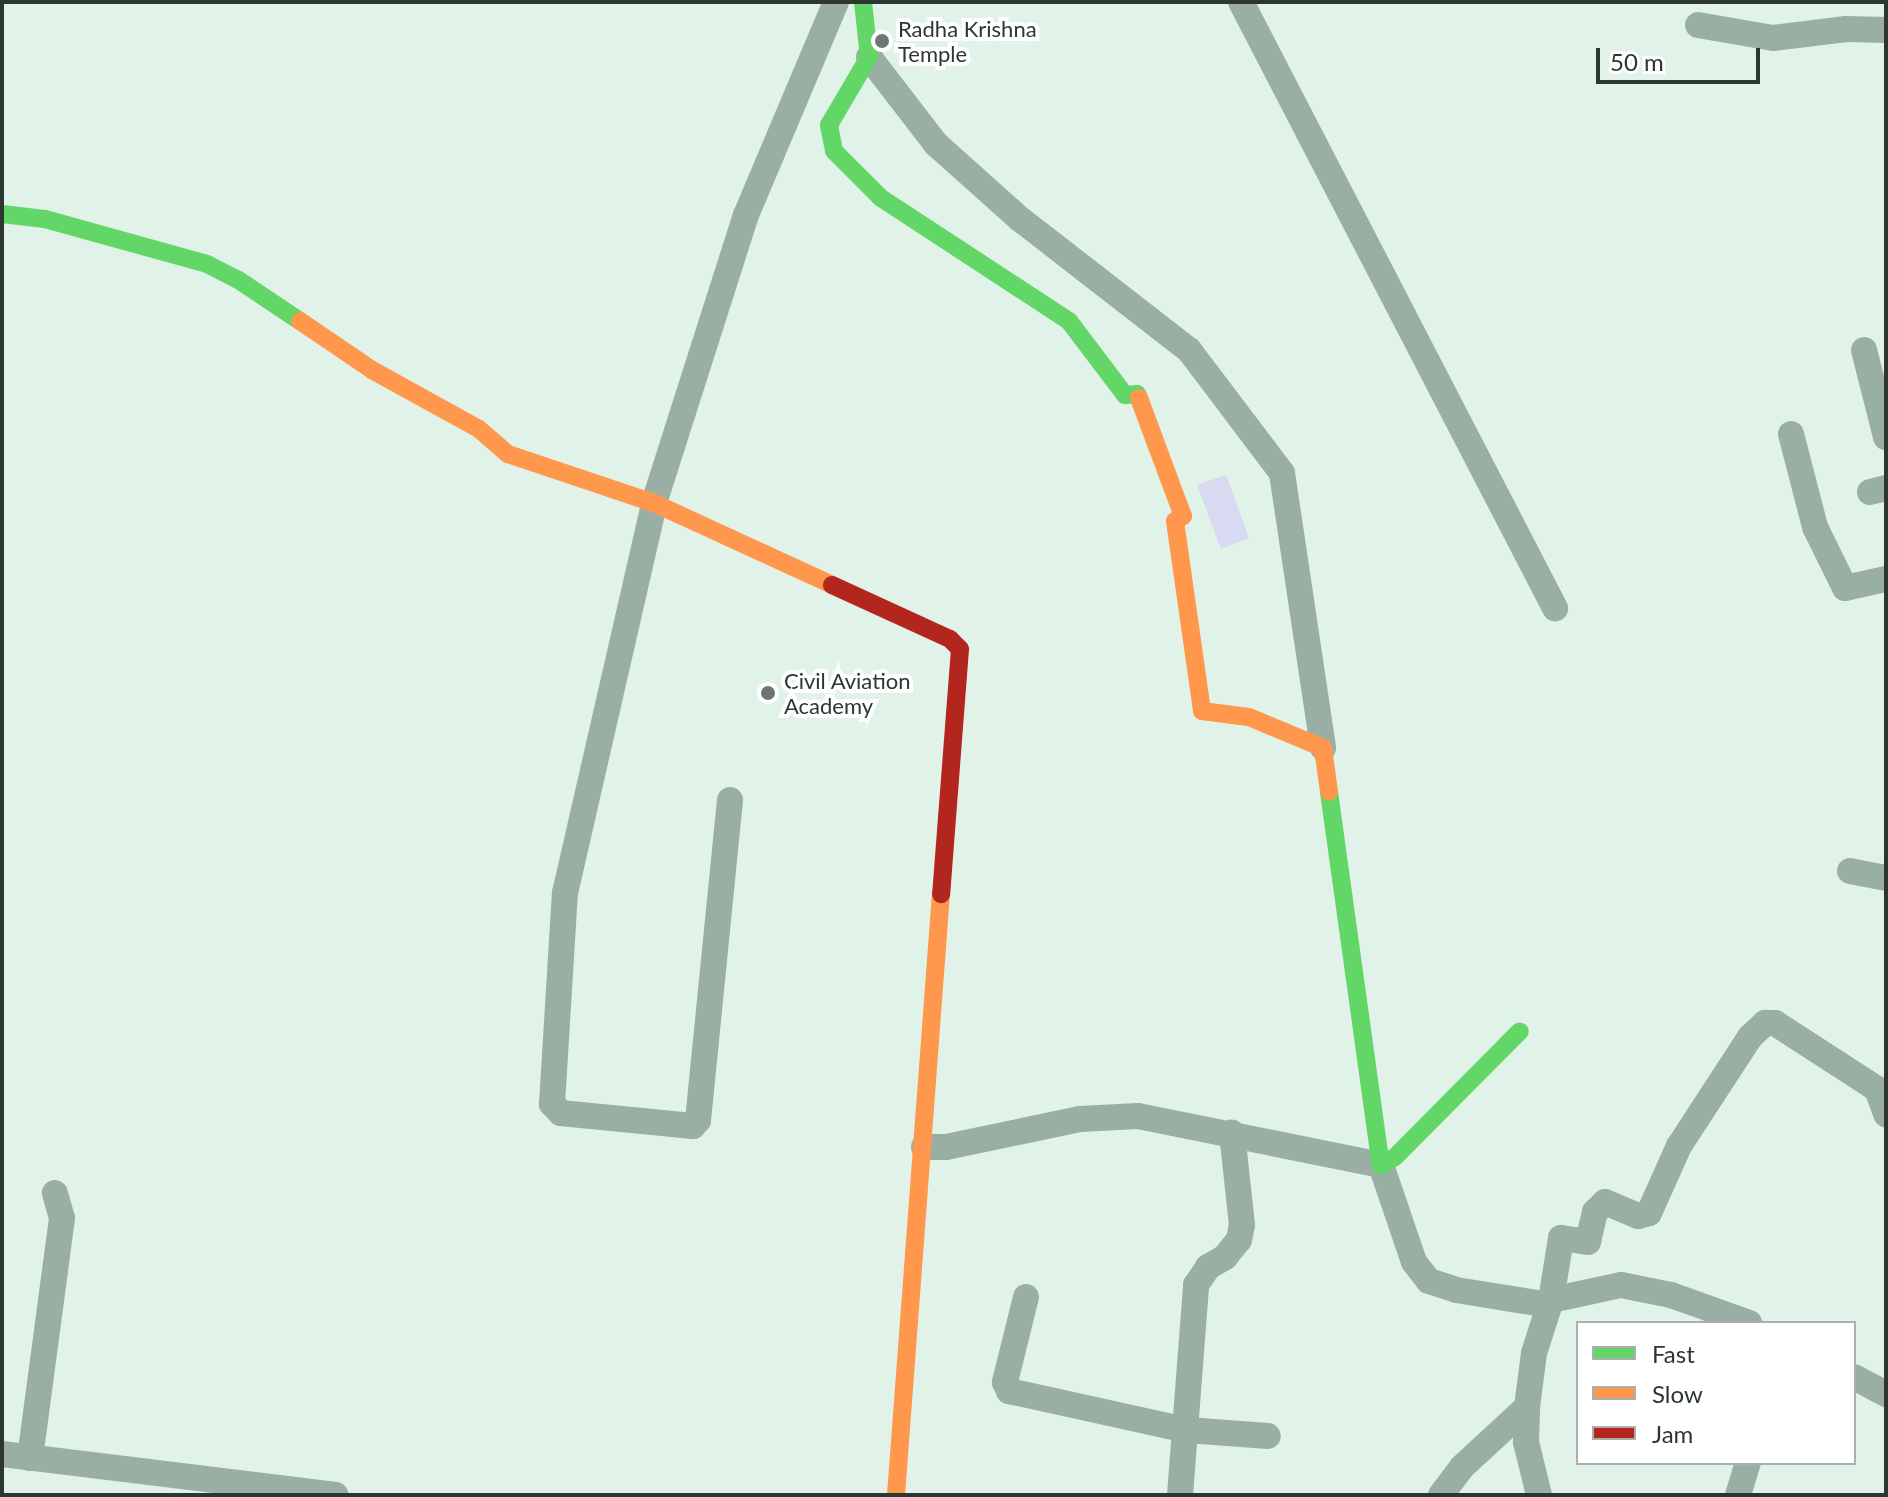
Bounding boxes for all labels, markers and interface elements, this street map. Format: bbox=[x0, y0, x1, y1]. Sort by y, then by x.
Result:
place label: Radha Krishna Temple bbox=[898, 15, 1037, 66]
marker: Radha Krishna Temple bbox=[873, 32, 891, 50]
scale bar bbox=[1600, 32, 1764, 82]
text: 50 m bbox=[1610, 47, 1664, 76]
place label: Civil Aviation Academy bbox=[784, 667, 911, 718]
marker: Civil Aviation Academy bbox=[759, 684, 777, 702]
legend bbox=[1576, 1321, 1856, 1465]
text: Fast bbox=[1652, 1339, 1695, 1368]
text: Slow bbox=[1652, 1379, 1703, 1408]
text: Jam bbox=[1652, 1419, 1693, 1448]

